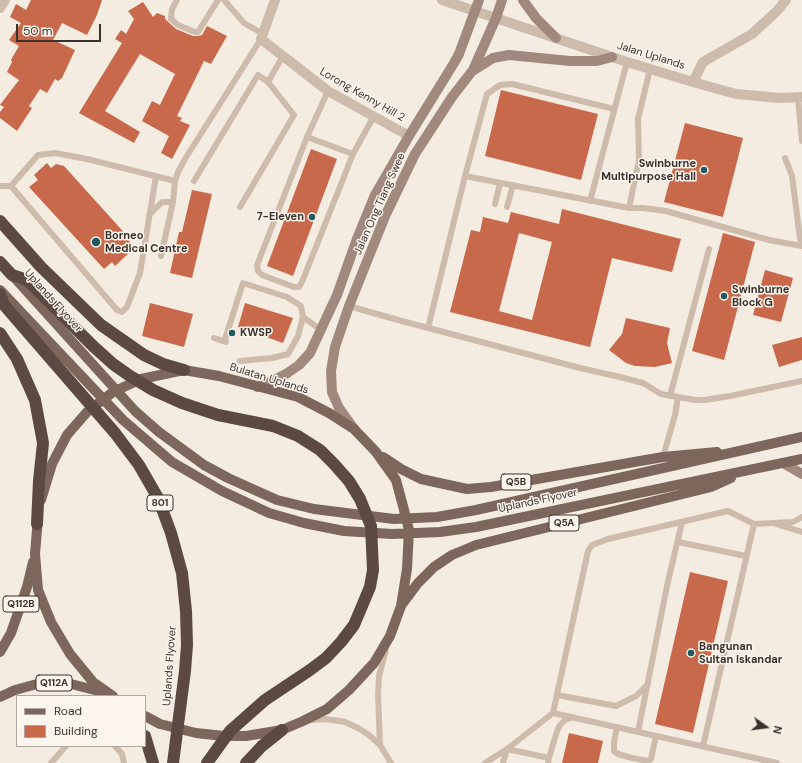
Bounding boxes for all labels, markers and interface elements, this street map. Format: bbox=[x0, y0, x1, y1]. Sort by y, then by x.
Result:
scale bar bbox=[18, 16, 103, 42]
text: 50 m bbox=[23, 23, 52, 39]
street label: Jalan Uplands bbox=[615, 39, 687, 73]
street label: Lorong Kenny Hill 2 bbox=[317, 65, 407, 125]
street label: Jalan Ong Tiang Swee bbox=[352, 151, 408, 257]
place label: Swinburne Multipurpose Hall bbox=[601, 157, 696, 183]
marker: Swinburne Multipurpose Hall bbox=[699, 165, 709, 175]
place label: 7-Eleven bbox=[257, 210, 304, 224]
marker: 7-Eleven bbox=[307, 212, 317, 222]
place label: Borneo Medical Centre bbox=[105, 229, 188, 255]
marker: Borneo Medical Centre bbox=[90, 236, 102, 248]
street label: Uplands Flyover bbox=[21, 267, 85, 335]
place label: Swinburne Block G bbox=[732, 283, 789, 309]
marker: Swinburne Block G bbox=[719, 291, 729, 301]
place label: KWSP bbox=[240, 326, 272, 340]
marker: KWSP bbox=[227, 328, 237, 338]
street label: Bulatan Uplands bbox=[228, 361, 310, 397]
road number: Q5B bbox=[501, 474, 531, 490]
street label: Uplands Flyover bbox=[497, 486, 579, 516]
road number: 801 bbox=[147, 495, 173, 511]
road number: Q5A bbox=[549, 515, 579, 531]
road number: Q112B bbox=[3, 596, 39, 612]
street label: Uplands Flyover bbox=[161, 626, 179, 706]
place label: Bangunan Sultan Iskandar bbox=[699, 640, 782, 666]
marker: Bangunan Sultan Iskandar bbox=[686, 648, 696, 658]
road number: Q112A bbox=[36, 675, 72, 691]
legend bbox=[16, 695, 146, 747]
text: Road bbox=[54, 703, 82, 719]
north arrow bbox=[746, 707, 786, 747]
text: Building bbox=[54, 723, 98, 739]
text: N bbox=[770, 724, 785, 735]

